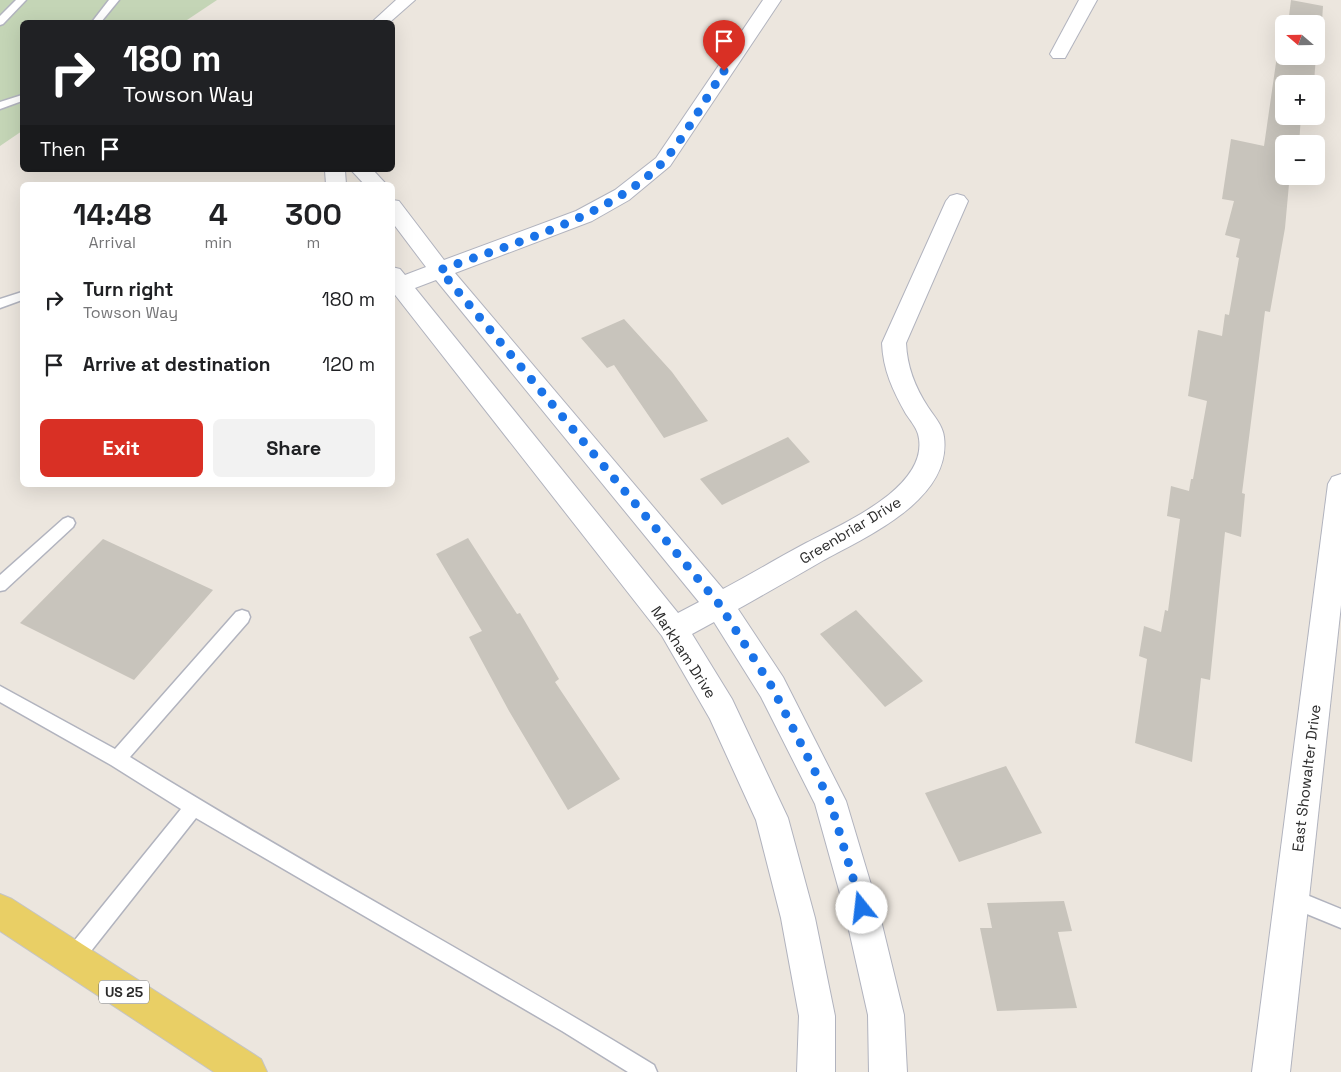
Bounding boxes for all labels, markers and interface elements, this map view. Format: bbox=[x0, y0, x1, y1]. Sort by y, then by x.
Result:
north arrow bbox=[1275, 15, 1325, 65]
map controls bbox=[1275, 15, 1325, 185]
pin bbox=[703, 20, 745, 71]
icon: arrive bbox=[710, 27, 738, 55]
text: 180 m bbox=[123, 37, 221, 81]
icon: right bbox=[40, 40, 105, 105]
button: + bbox=[1275, 75, 1325, 125]
text: Towson Way bbox=[123, 80, 254, 108]
icon: arrive bbox=[96, 135, 124, 163]
button: − bbox=[1275, 135, 1325, 185]
text: Then bbox=[40, 137, 86, 162]
text: 14:48 bbox=[73, 195, 152, 234]
text: 4 bbox=[209, 195, 228, 234]
text: 300 bbox=[285, 195, 342, 234]
text: Arrival bbox=[88, 232, 136, 253]
text: min bbox=[205, 232, 232, 253]
text: m bbox=[307, 232, 320, 253]
text: Turn right bbox=[83, 277, 173, 302]
icon: right bbox=[40, 286, 68, 314]
text: 180 m bbox=[322, 287, 375, 312]
text: Towson Way bbox=[83, 302, 178, 323]
icon: arrive bbox=[40, 351, 68, 379]
text: Arrive at destination bbox=[83, 352, 271, 377]
text: 120 m bbox=[322, 352, 375, 377]
button: Exit bbox=[40, 419, 203, 477]
button: Share bbox=[213, 419, 375, 477]
street label: Greenbriar Drive bbox=[796, 492, 904, 568]
street label: Markham Drive bbox=[647, 602, 721, 702]
street label: East Showalter Drive bbox=[1288, 703, 1324, 853]
position arrow bbox=[835, 881, 887, 933]
road number: US 25 bbox=[99, 980, 149, 1004]

